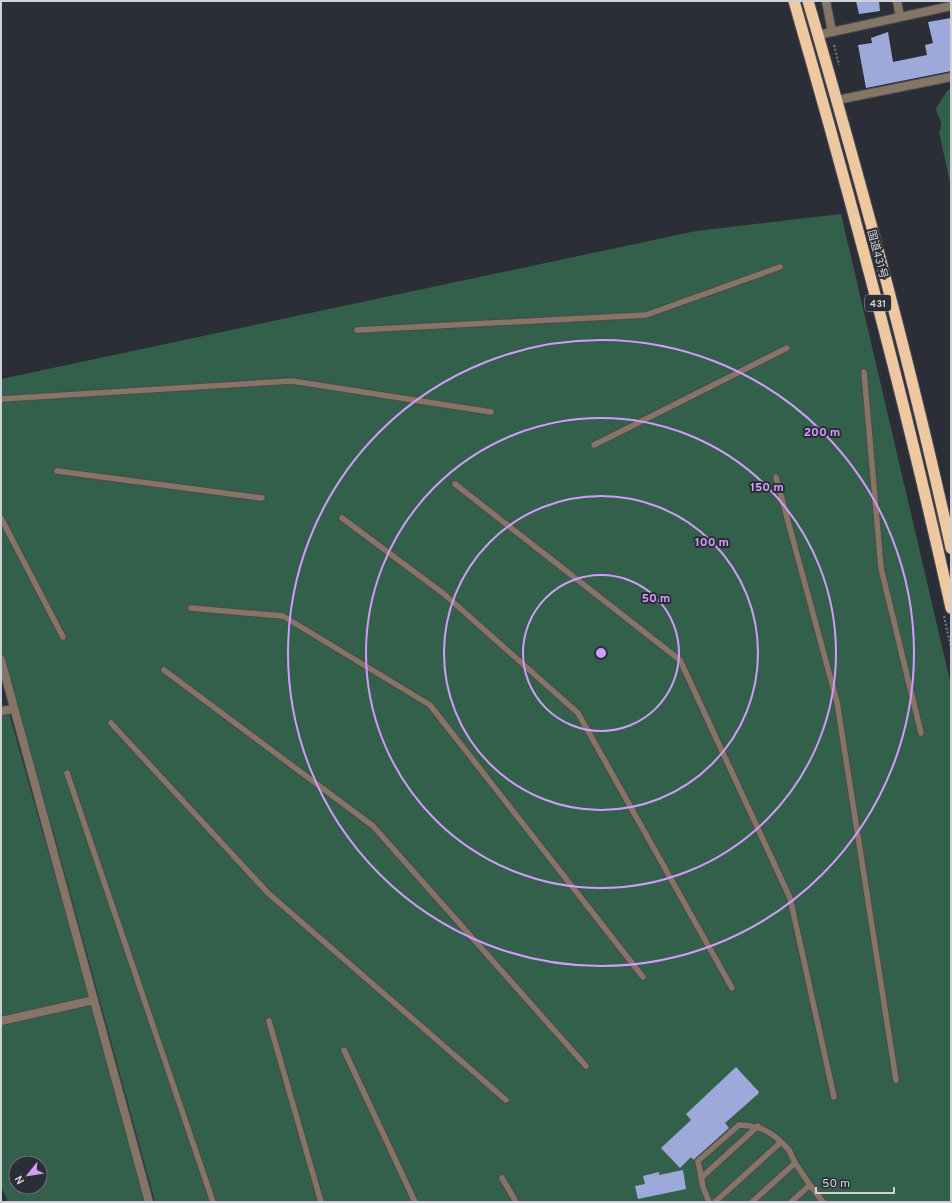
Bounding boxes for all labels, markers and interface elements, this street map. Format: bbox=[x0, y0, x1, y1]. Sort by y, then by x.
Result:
street label: 国道431号 bbox=[864, 228, 890, 280]
road number: 431 bbox=[865, 295, 891, 311]
text: 200 m bbox=[804, 425, 840, 441]
text: 150 m bbox=[750, 480, 784, 496]
text: 100 m bbox=[695, 535, 729, 551]
text: 50 m bbox=[642, 591, 670, 607]
centre of rings bbox=[594, 646, 608, 660]
north arrow bbox=[8, 1155, 48, 1195]
scale bar bbox=[816, 1169, 894, 1195]
text: N bbox=[12, 1173, 28, 1186]
text: 50 m bbox=[822, 1176, 850, 1192]

